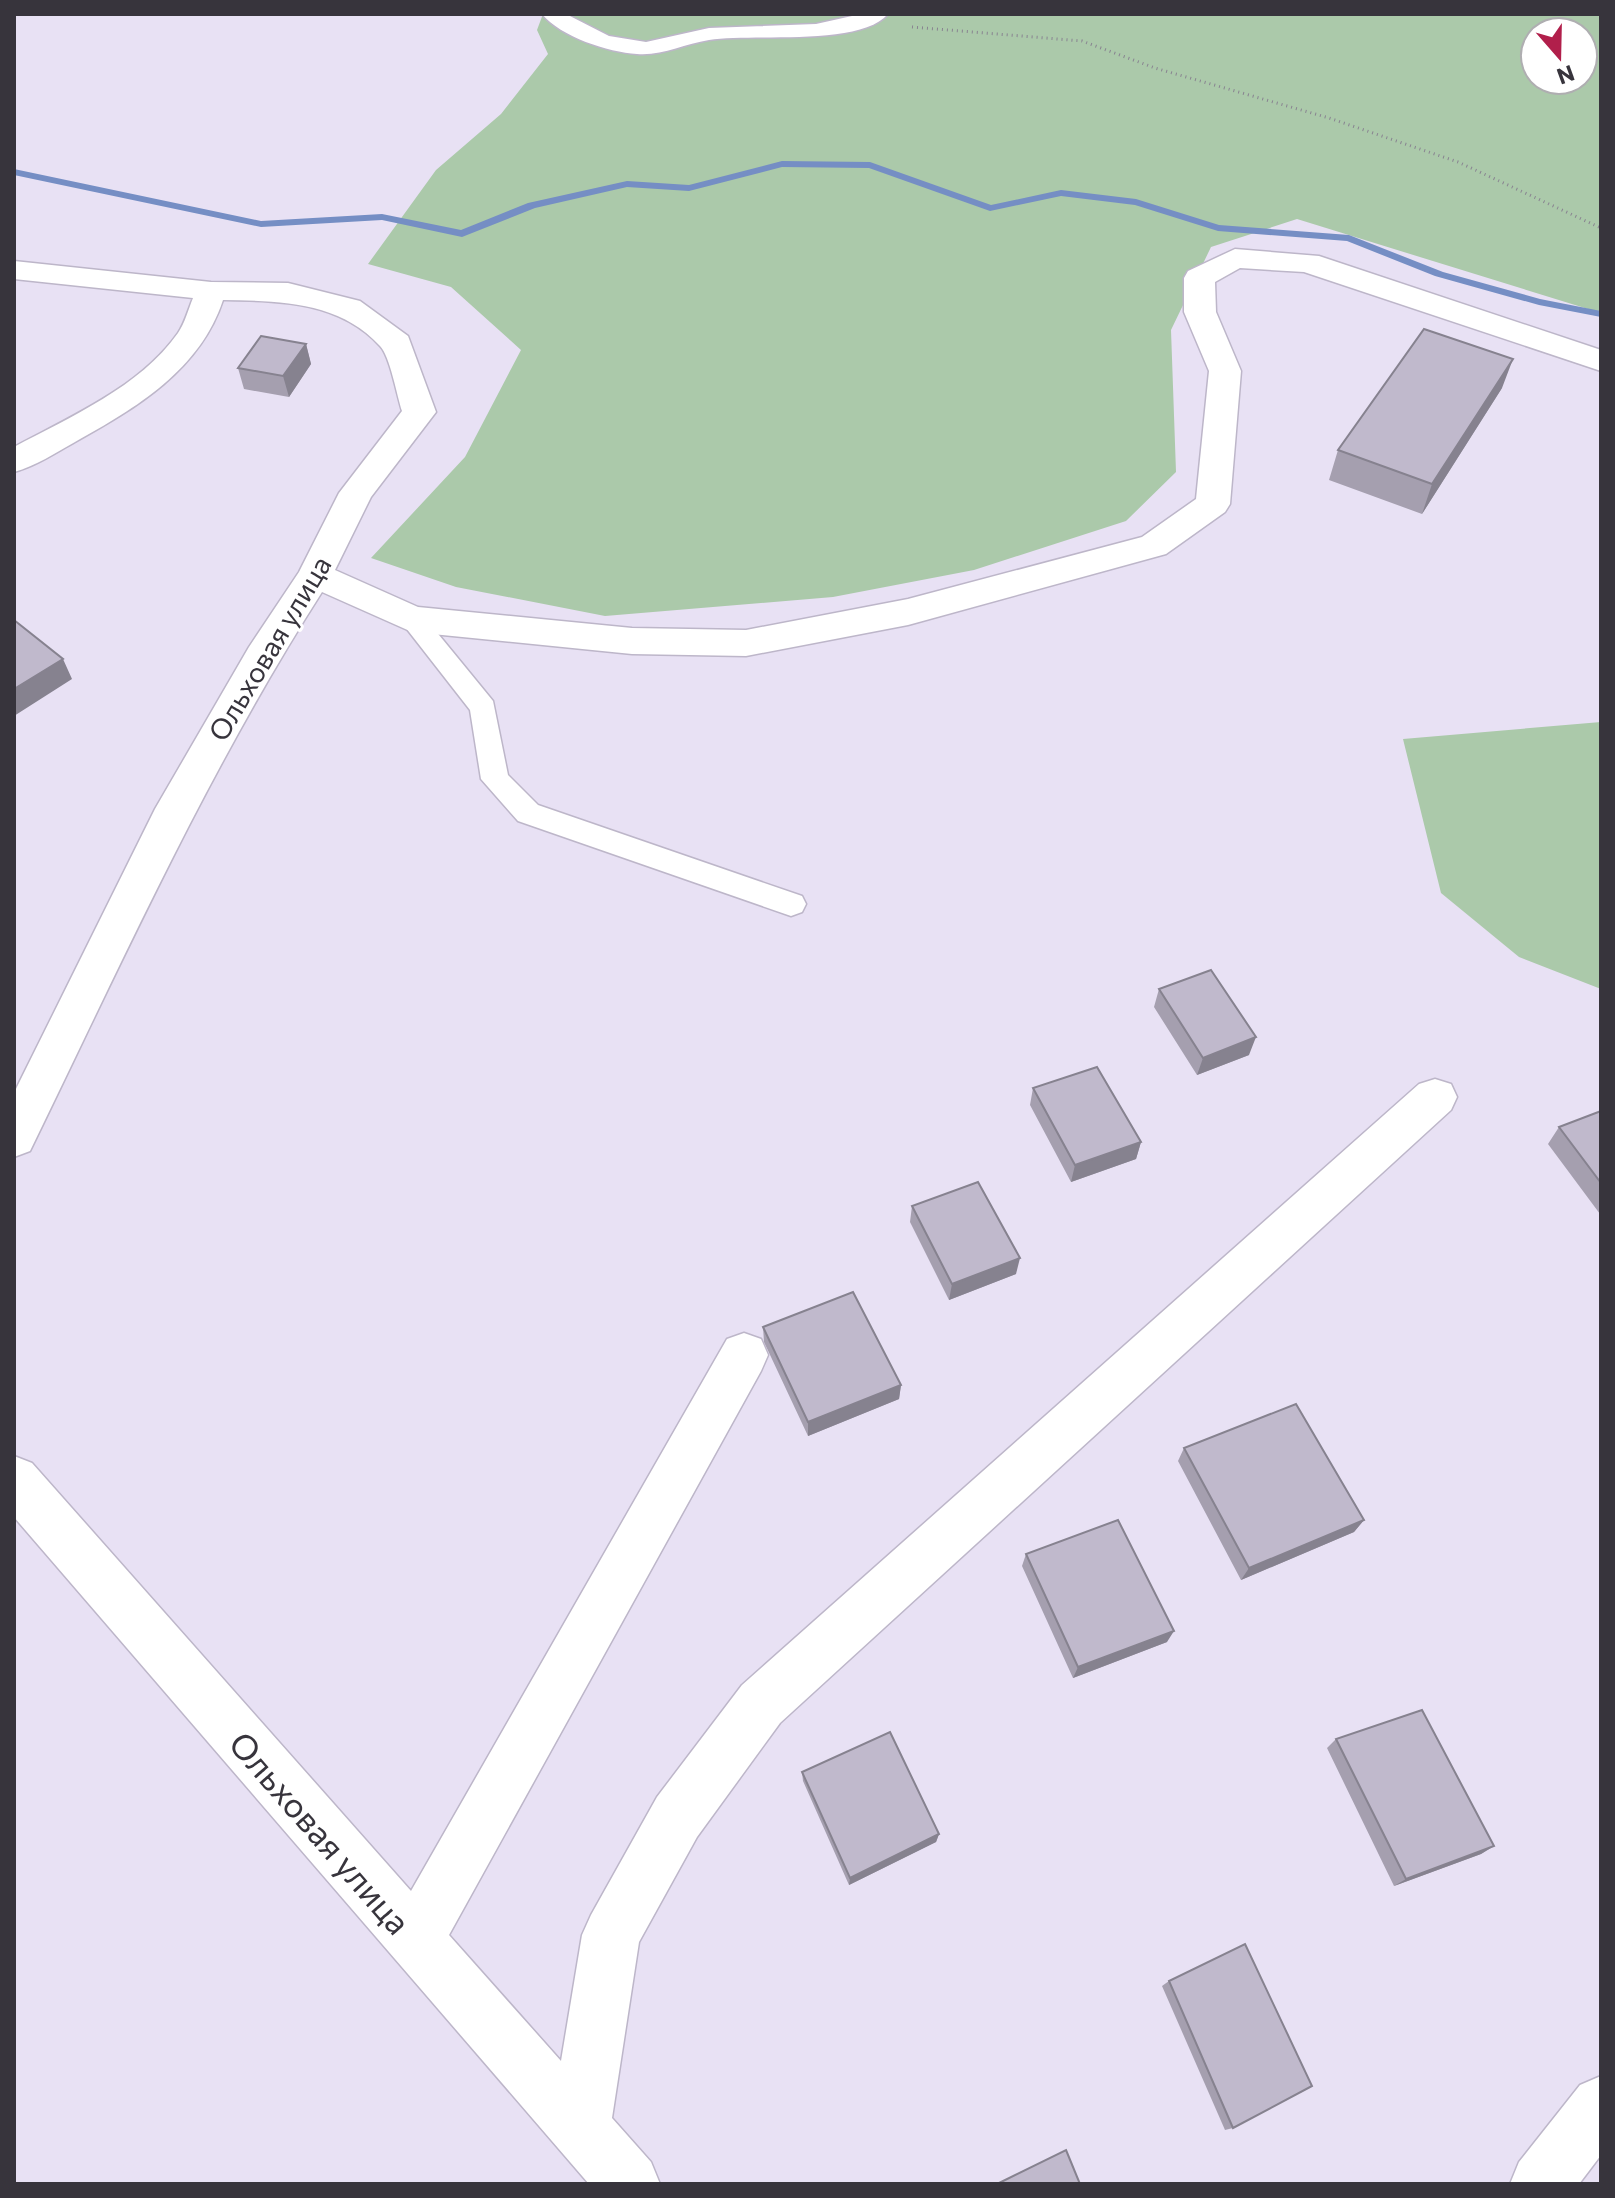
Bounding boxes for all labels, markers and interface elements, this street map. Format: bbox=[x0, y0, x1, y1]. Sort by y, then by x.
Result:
north arrow bbox=[1519, 16, 1599, 96]
text: N bbox=[1554, 60, 1578, 91]
street label: Ольховая улица bbox=[200, 549, 338, 747]
street label: Ольховая улица bbox=[222, 1722, 420, 1942]

